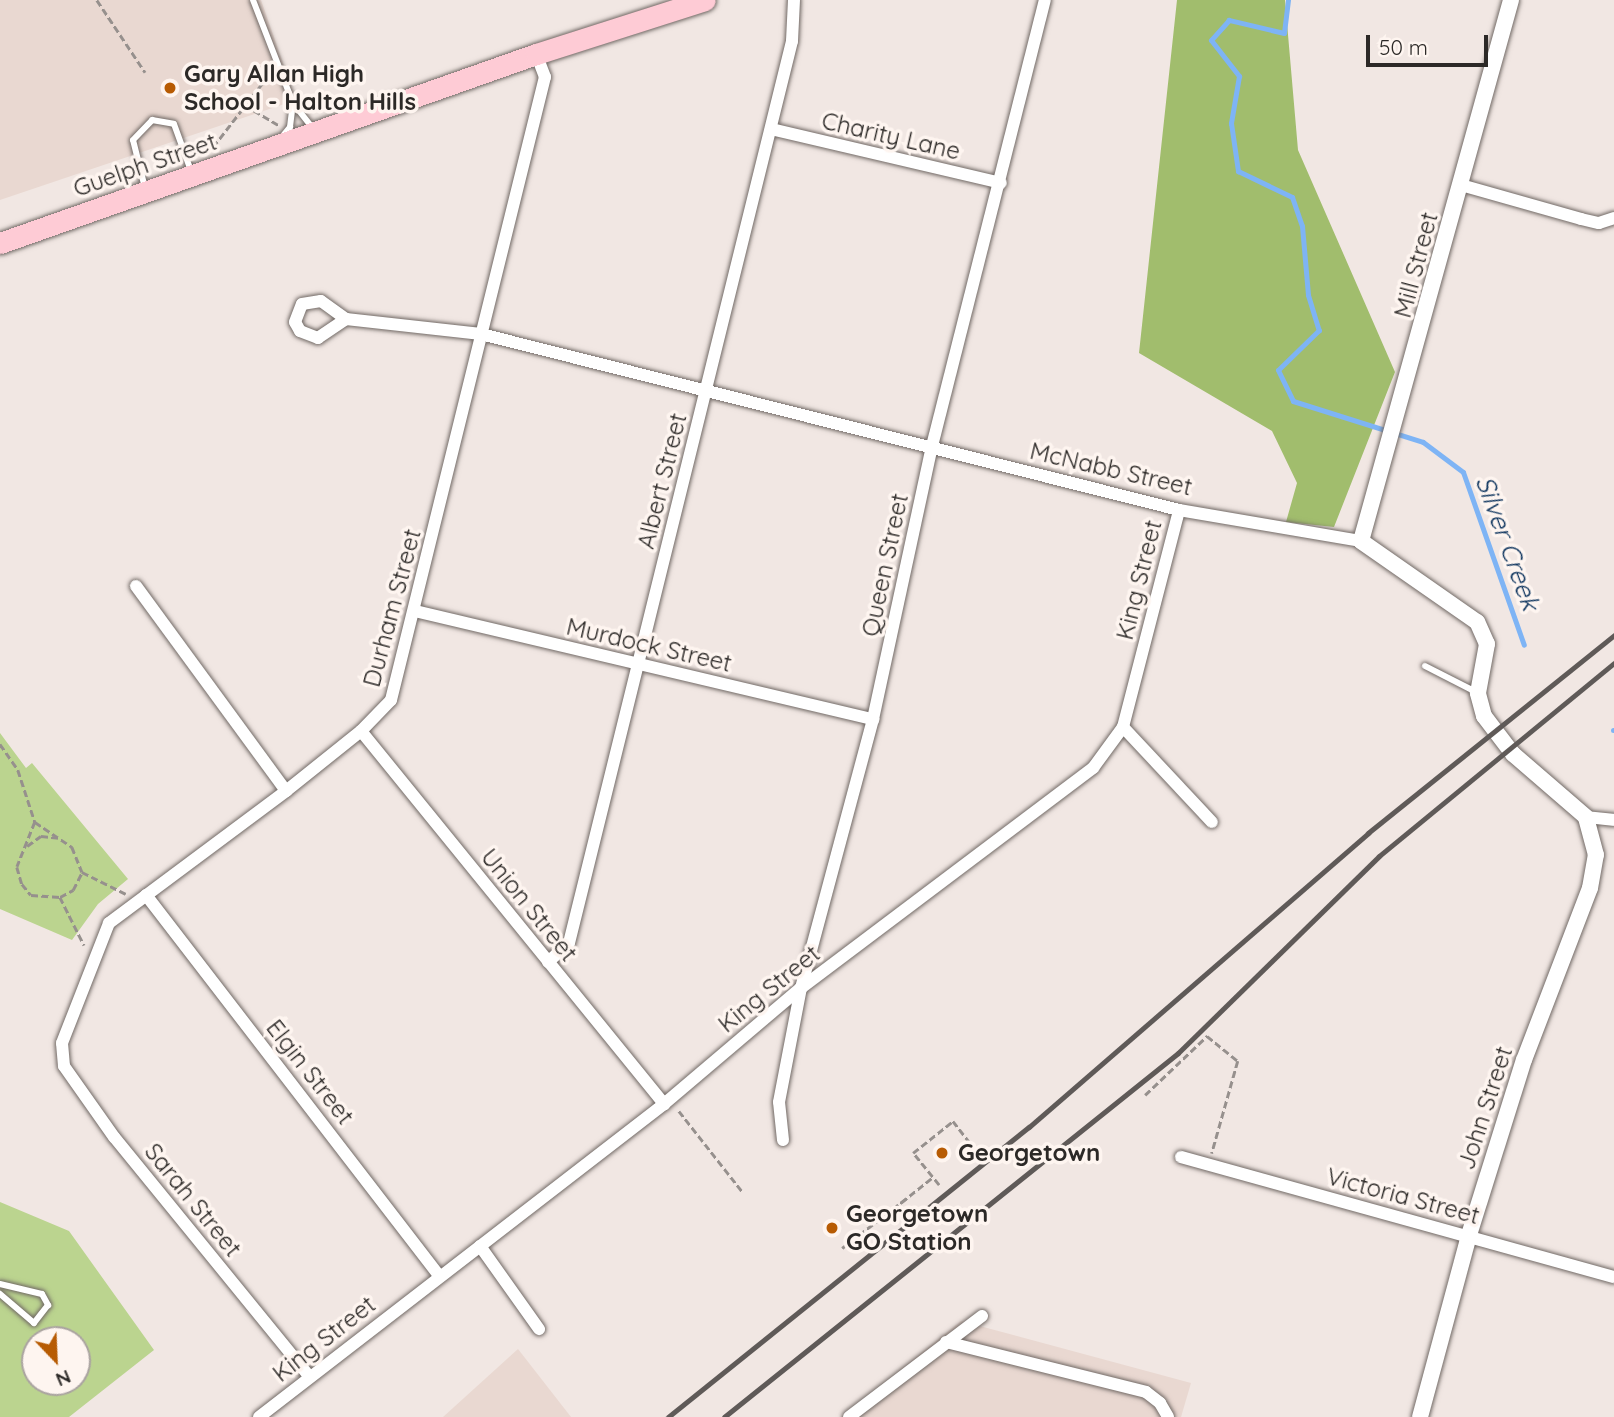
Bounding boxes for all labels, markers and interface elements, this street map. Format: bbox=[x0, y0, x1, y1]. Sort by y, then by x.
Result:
scale bar bbox=[1369, 21, 1492, 65]
text: 50 m bbox=[1379, 34, 1428, 60]
place label: Gary Allan High School - Halton Hills bbox=[184, 60, 416, 116]
marker: Gary Allan High School - Halton Hills bbox=[162, 80, 178, 96]
street label: Charity Lane bbox=[819, 106, 963, 166]
street label: Guelph Street bbox=[70, 127, 220, 203]
street label: Mill Street bbox=[1388, 209, 1444, 321]
street label: Albert Street bbox=[631, 410, 693, 552]
street label: McNabb Street bbox=[1027, 436, 1195, 502]
water label: Silver Creek bbox=[1469, 472, 1547, 614]
street label: Queen Street bbox=[856, 491, 914, 639]
street label: King Street bbox=[1110, 517, 1168, 643]
street label: Durham Street bbox=[357, 526, 427, 690]
street label: Murdock Street bbox=[564, 612, 734, 678]
street label: Union Street bbox=[475, 843, 583, 967]
street label: King Street bbox=[712, 939, 826, 1039]
street label: Elgin Street bbox=[260, 1014, 360, 1130]
street label: John Street bbox=[1452, 1043, 1518, 1173]
street label: Sarah Street bbox=[139, 1138, 247, 1262]
place label: Georgetown bbox=[958, 1139, 1100, 1167]
marker: Georgetown bbox=[932, 1143, 952, 1163]
street label: Victoria Street bbox=[1323, 1162, 1483, 1230]
place label: Georgetown GO Station bbox=[846, 1200, 988, 1256]
marker: Georgetown GO Station bbox=[824, 1220, 840, 1236]
street label: King Street bbox=[267, 1290, 381, 1388]
north arrow bbox=[21, 1326, 91, 1396]
text: N bbox=[52, 1365, 75, 1392]

